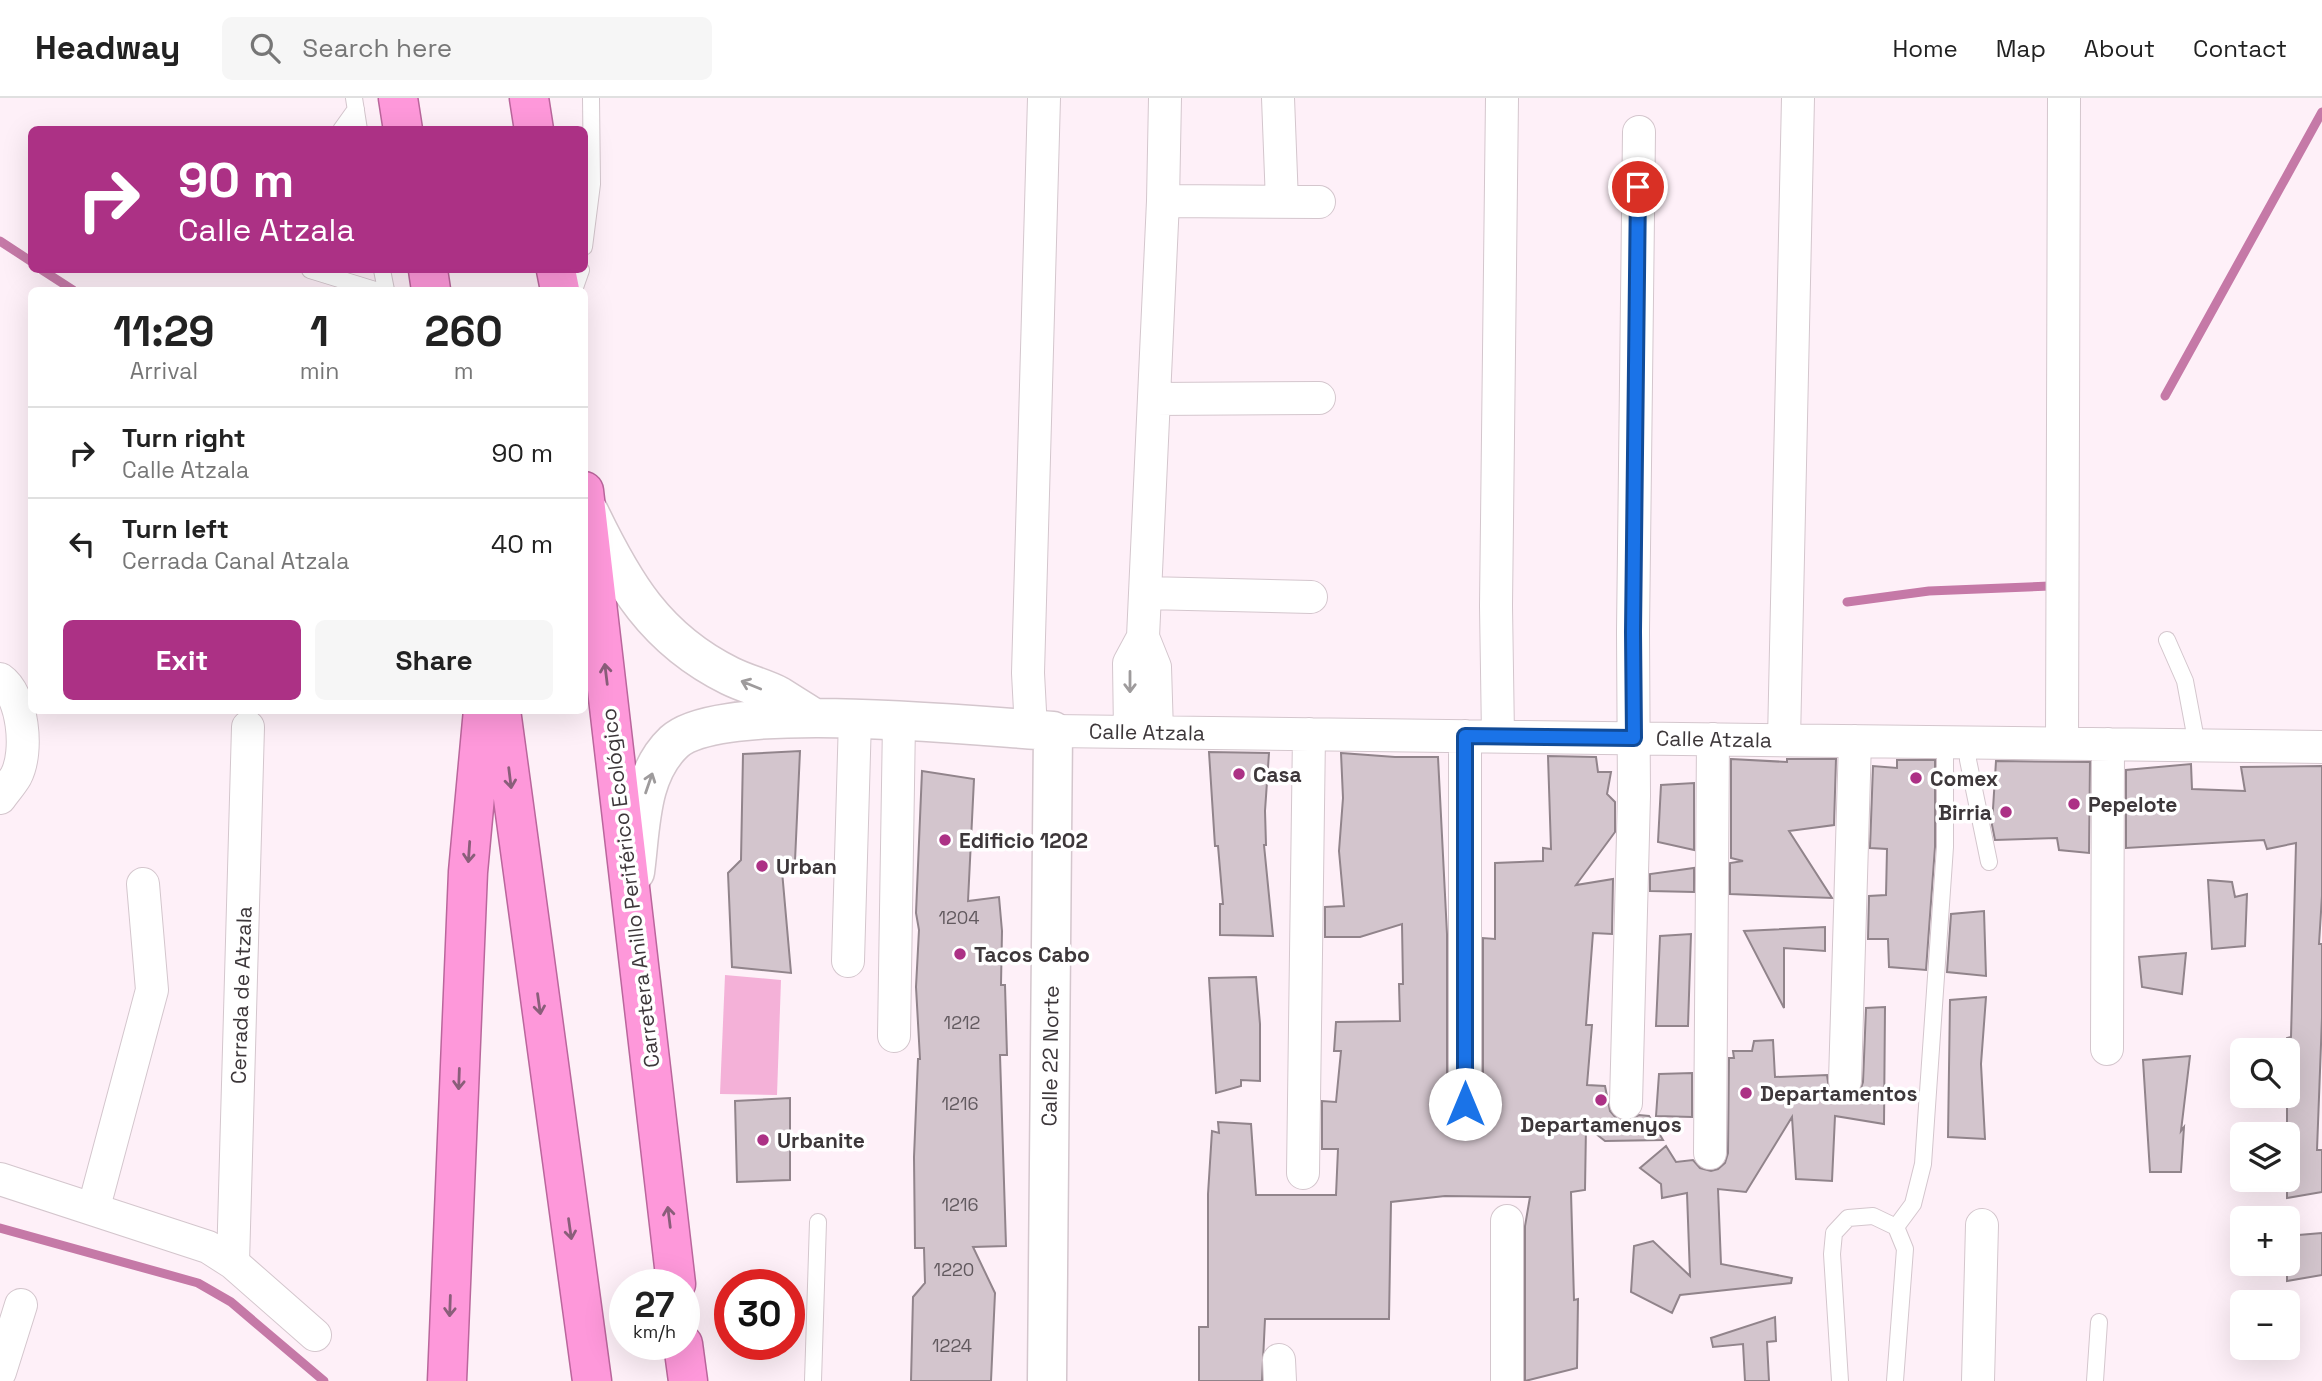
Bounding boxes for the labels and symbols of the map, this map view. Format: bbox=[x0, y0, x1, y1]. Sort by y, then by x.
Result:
pin bbox=[1608, 157, 1668, 217]
one-way arrow bbox=[599, 663, 612, 686]
one-way arrow bbox=[1123, 671, 1136, 694]
one-way arrow bbox=[741, 677, 763, 690]
street label: Carretera Anillo Periférico Ecológico bbox=[595, 707, 665, 1069]
street label: Calle Atzala bbox=[1089, 717, 1205, 747]
street label: Calle Atzala bbox=[1656, 724, 1772, 754]
place label: Casa bbox=[1253, 761, 1302, 788]
place label: Comex bbox=[1930, 765, 1998, 792]
one-way arrow bbox=[503, 766, 516, 789]
marker: Casa bbox=[1231, 766, 1247, 782]
marker: Comex bbox=[1908, 770, 1924, 786]
one-way arrow bbox=[644, 773, 656, 795]
place label: Pepelote bbox=[2088, 791, 2177, 818]
marker: Pepelote bbox=[2066, 796, 2082, 812]
place label: Birria bbox=[1938, 799, 1992, 826]
marker: Birria bbox=[1998, 804, 2014, 820]
place label: Edificio 1202 bbox=[959, 827, 1088, 854]
marker: Edificio 1202 bbox=[937, 832, 953, 848]
one-way arrow bbox=[462, 840, 475, 862]
place label: Urban bbox=[776, 853, 837, 880]
marker: Urban bbox=[754, 858, 770, 874]
street label: Cerrada de Atzala bbox=[224, 906, 258, 1084]
house number: 1204 bbox=[938, 906, 980, 929]
place label: Tacos Cabo bbox=[974, 941, 1090, 968]
marker: Tacos Cabo bbox=[952, 946, 968, 962]
street label: Calle 22 Norte bbox=[1035, 985, 1065, 1127]
one-way arrow bbox=[533, 992, 546, 1015]
house number: 1212 bbox=[944, 1011, 980, 1034]
one-way arrow bbox=[453, 1067, 466, 1090]
position arrow bbox=[1428, 1067, 1502, 1141]
place label: Departamentos bbox=[1760, 1080, 1917, 1107]
marker: Departamentos bbox=[1738, 1085, 1754, 1101]
house number: 1216 bbox=[942, 1092, 978, 1115]
marker: Departamenyos bbox=[1593, 1092, 1609, 1108]
place label: Departamenyos bbox=[1520, 1111, 1682, 1138]
place label: Urbanite bbox=[777, 1127, 865, 1154]
marker: Urbanite bbox=[755, 1132, 771, 1148]
house number: 1216 bbox=[942, 1193, 978, 1216]
one-way arrow bbox=[662, 1206, 675, 1229]
one-way arrow bbox=[564, 1217, 577, 1240]
house number: 1220 bbox=[934, 1258, 974, 1281]
speed limit sign: 30 bbox=[714, 1269, 805, 1360]
one-way arrow bbox=[443, 1294, 456, 1317]
house number: 1224 bbox=[932, 1334, 972, 1357]

